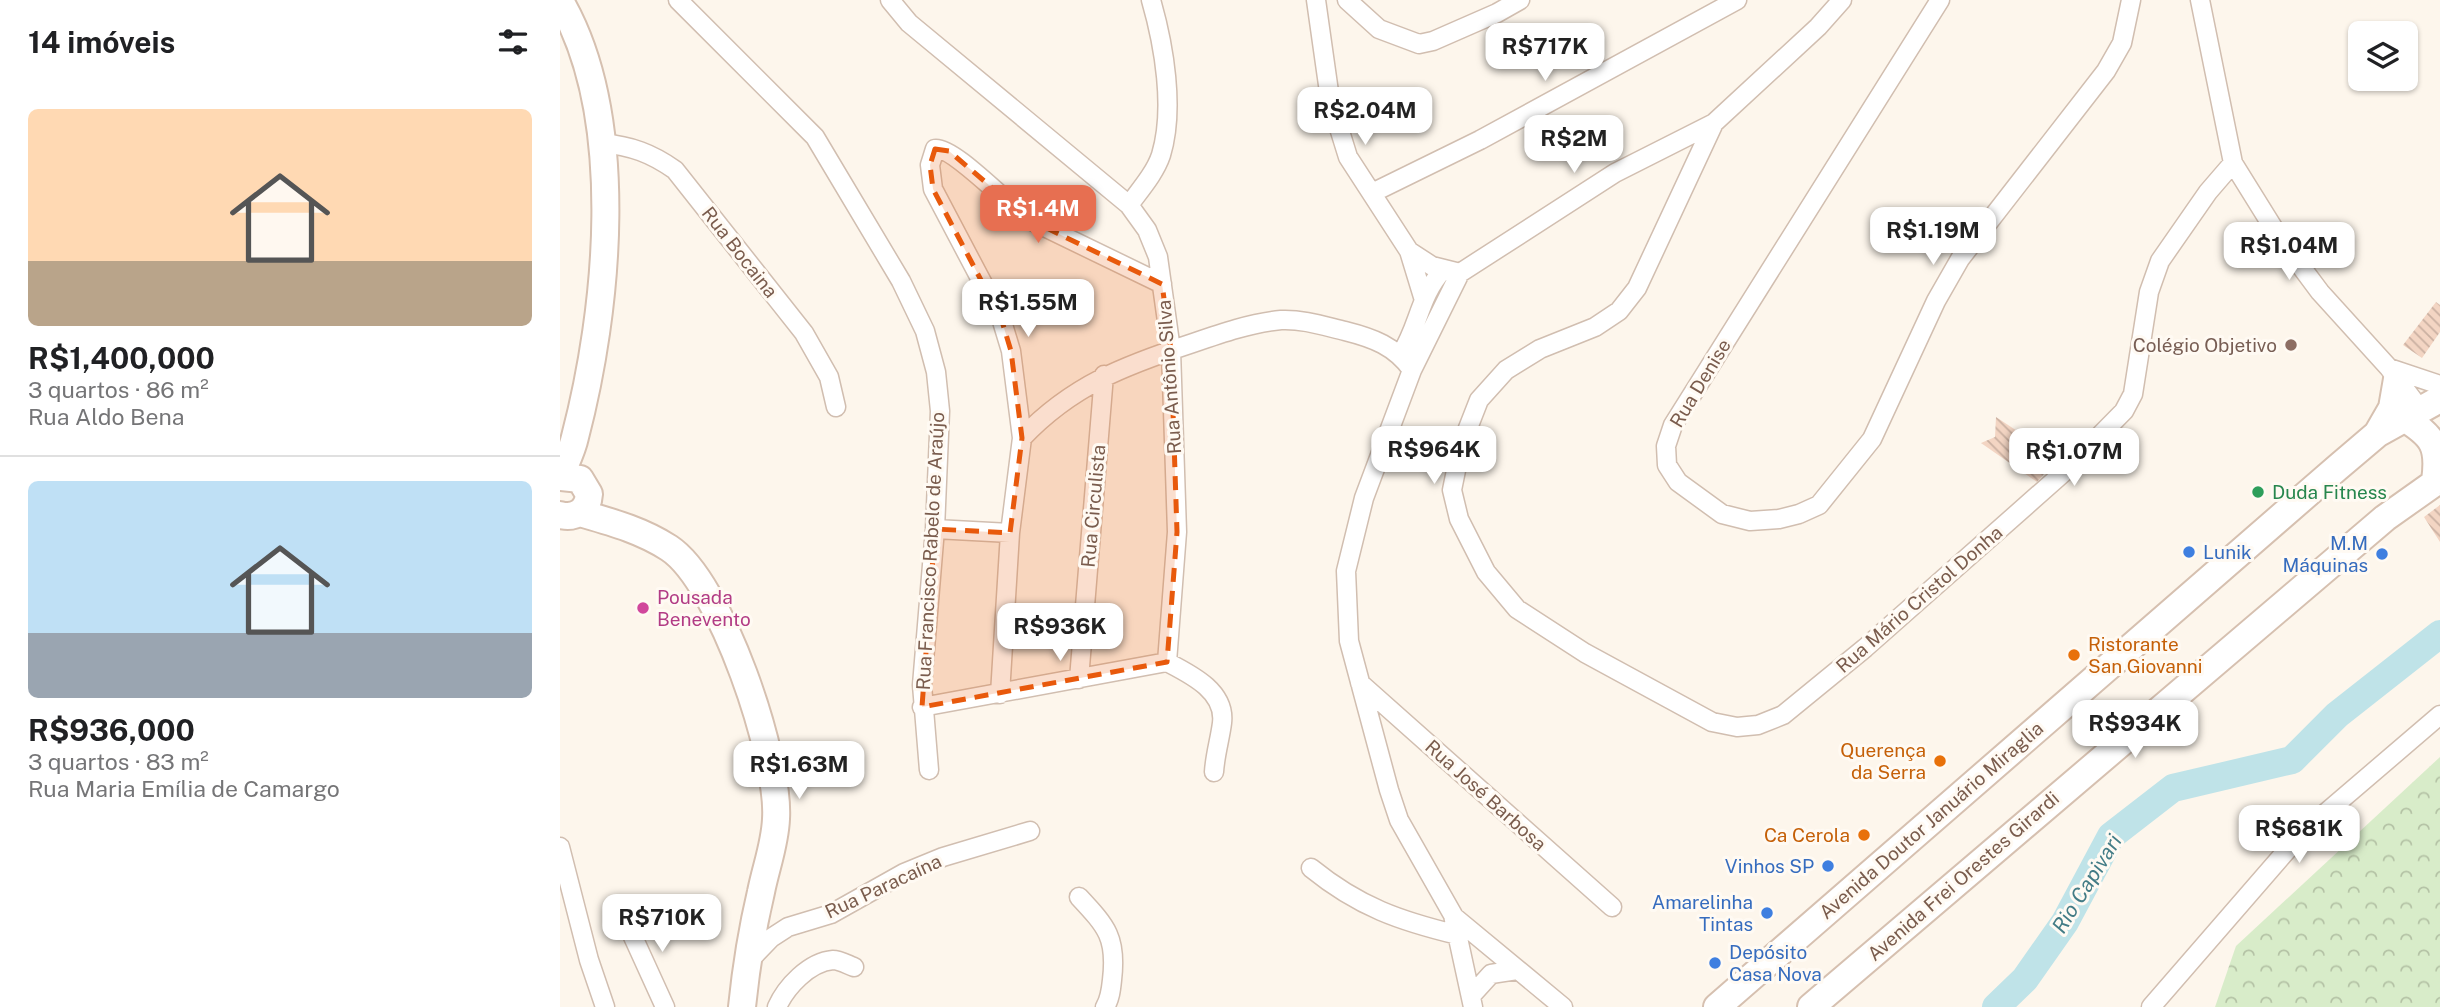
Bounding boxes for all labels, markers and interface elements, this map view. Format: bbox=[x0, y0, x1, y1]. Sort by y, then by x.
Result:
map controls bbox=[2348, 21, 2418, 91]
button: layers bbox=[2348, 21, 2418, 91]
icon: filters bbox=[494, 23, 532, 61]
text: 14 imóveis bbox=[28, 24, 175, 60]
pin: R$717K bbox=[1488, 24, 1602, 83]
text: R$717K bbox=[1501, 32, 1589, 59]
pin: R$2.04M bbox=[1300, 88, 1430, 147]
text: R$2.04M bbox=[1313, 96, 1417, 123]
pin: R$2M bbox=[1533, 116, 1615, 175]
text: R$2M bbox=[1540, 124, 1608, 151]
icon: home bbox=[217, 155, 343, 281]
pin: R$1.4M bbox=[981, 186, 1095, 245]
text: R$1.4M bbox=[996, 194, 1080, 221]
street label: Rua Bocaina bbox=[698, 202, 782, 302]
pin: R$1.19M bbox=[1868, 208, 1998, 267]
text: R$1.19M bbox=[1886, 216, 1980, 243]
pin: R$1.04M bbox=[2224, 222, 2354, 282]
text: R$1.04M bbox=[2240, 231, 2338, 258]
pin: R$1.55M bbox=[963, 280, 1093, 339]
text: R$1.55M bbox=[978, 288, 1078, 315]
street label: Rua Antônio Silva bbox=[1153, 299, 1185, 455]
place label: Colégio Objetivo bbox=[2133, 334, 2277, 356]
street label: Rua Denise bbox=[1665, 335, 1735, 431]
marker: Colégio Objetivo bbox=[2283, 337, 2299, 353]
text: R$1,400,000 bbox=[28, 340, 215, 376]
text: 3 quartos · 86 m² bbox=[28, 376, 209, 403]
text: Rua Aldo Bena bbox=[28, 403, 184, 430]
street label: Rua Francisco Rabelo de Araújo bbox=[912, 411, 948, 691]
pin: R$964K bbox=[1377, 426, 1491, 486]
pin: R$1.07M bbox=[2009, 428, 2139, 488]
text: R$964K bbox=[1387, 435, 1481, 462]
text: R$1.07M bbox=[2025, 437, 2123, 464]
street label: Rua Circulista bbox=[1077, 444, 1109, 568]
place label: Duda Fitness bbox=[2272, 481, 2387, 503]
marker: Duda Fitness bbox=[2250, 484, 2266, 500]
street label: Rua Mário Cristol Donha bbox=[1832, 521, 2006, 677]
icon: home bbox=[217, 527, 343, 653]
place label: M.M Máquinas bbox=[2282, 532, 2368, 576]
place label: Lunik bbox=[2203, 541, 2252, 563]
marker: Lunik bbox=[2181, 544, 2197, 560]
marker: M.M Máquinas bbox=[2374, 546, 2390, 562]
place label: Pousada Benevento bbox=[657, 586, 751, 630]
marker: Pousada Benevento bbox=[635, 600, 651, 616]
pin: R$936K bbox=[1003, 604, 1117, 663]
text: R$936K bbox=[1013, 612, 1107, 639]
place label: Ristorante San Giovanni bbox=[2088, 633, 2202, 677]
marker: Ristorante San Giovanni bbox=[2066, 647, 2082, 663]
pin: R$934K bbox=[2078, 700, 2192, 760]
text: R$934K bbox=[2088, 709, 2182, 736]
text: R$936,000 bbox=[28, 712, 195, 748]
street label: Avenida Doutor Januário Miraglia bbox=[1815, 717, 2047, 923]
street label: Rua José Barbosa bbox=[1421, 735, 1551, 855]
place label: Querença da Serra bbox=[1840, 739, 1926, 783]
pin: R$1.63M bbox=[734, 742, 864, 801]
text: 3 quartos · 83 m² bbox=[28, 748, 209, 775]
text: R$1.63M bbox=[749, 750, 849, 777]
marker: Querença da Serra bbox=[1932, 753, 1948, 769]
text: Rua Maria Emília de Camargo bbox=[28, 775, 340, 802]
street label: Avenida Frei Orestes Girardi bbox=[1863, 787, 2063, 965]
pin: R$681K bbox=[2242, 806, 2356, 865]
text: R$681K bbox=[2255, 814, 2343, 841]
place label: Ca Cerola bbox=[1764, 824, 1850, 846]
marker: Ca Cerola bbox=[1856, 827, 1872, 843]
water label: Rio Capivari bbox=[2046, 830, 2127, 938]
street label: Rua Paracaína bbox=[821, 849, 945, 923]
place label: Vinhos SP bbox=[1725, 855, 1814, 877]
marker: Vinhos SP bbox=[1820, 858, 1836, 874]
place label: Amarelinha Tintas bbox=[1652, 891, 1753, 935]
pin: R$710K bbox=[605, 894, 719, 954]
text: R$710K bbox=[618, 903, 706, 930]
marker: Amarelinha Tintas bbox=[1759, 905, 1775, 921]
place label: Depósito Casa Nova bbox=[1729, 941, 1822, 985]
marker: Depósito Casa Nova bbox=[1707, 955, 1723, 971]

